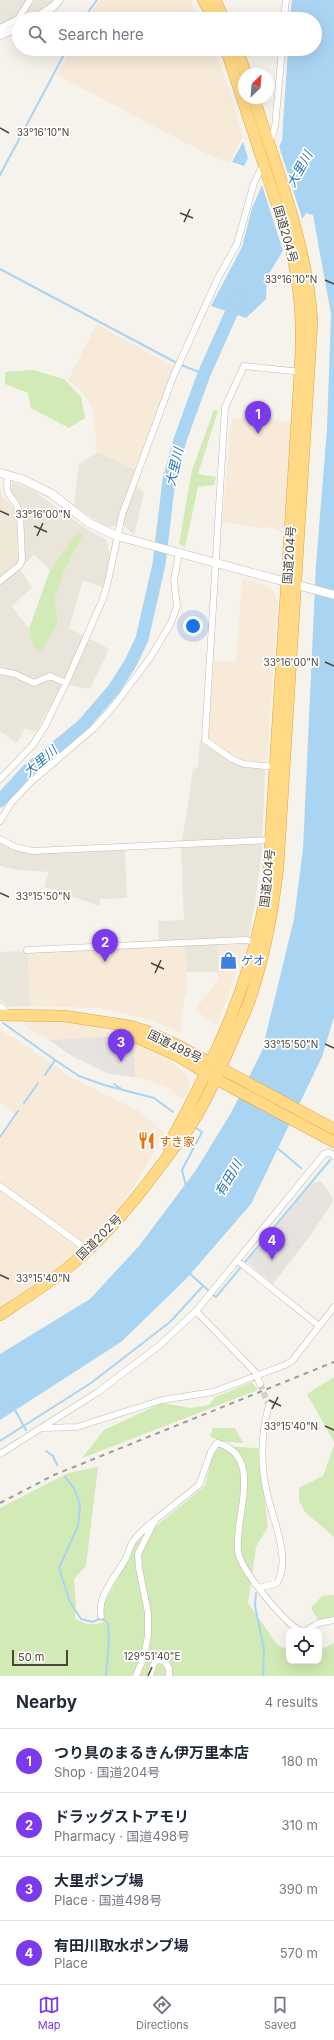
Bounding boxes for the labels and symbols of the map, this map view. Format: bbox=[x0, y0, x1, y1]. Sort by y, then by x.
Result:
north arrow bbox=[238, 68, 274, 104]
text: 33°16'10"N bbox=[17, 126, 69, 138]
water label: 大里川 bbox=[283, 146, 316, 190]
street label: 国道204号 bbox=[271, 204, 301, 264]
text: 33°16'10"N bbox=[265, 273, 317, 285]
pin: 1 bbox=[245, 401, 271, 434]
water label: 大里川 bbox=[162, 444, 187, 488]
text: 33°16'00"N bbox=[16, 508, 70, 520]
street label: 国道204号 bbox=[279, 525, 299, 585]
your location bbox=[183, 616, 203, 636]
text: 33°16'00"N bbox=[264, 656, 318, 668]
water label: 大里川 bbox=[20, 741, 61, 780]
street label: 国道204号 bbox=[256, 848, 278, 908]
text: 33°15'50"N bbox=[16, 890, 70, 902]
pin: 2 bbox=[92, 929, 118, 962]
shop icon: ゲオ bbox=[218, 950, 238, 970]
place label: ゲオ bbox=[241, 953, 265, 968]
street label: 国道498号 bbox=[145, 1026, 205, 1066]
pin: 3 bbox=[108, 1029, 134, 1062]
text: 33°15'50"N bbox=[264, 1038, 318, 1050]
restaurant icon: すき家 bbox=[136, 1131, 156, 1151]
place label: すき家 bbox=[159, 1134, 195, 1149]
water label: 有田川 bbox=[211, 1155, 246, 1199]
street label: 国道202号 bbox=[73, 1211, 125, 1263]
pin: 4 bbox=[259, 1227, 285, 1260]
text: 33°15'40"N bbox=[16, 1272, 70, 1284]
text: 33°15'40"N bbox=[264, 1420, 318, 1432]
scale bar bbox=[12, 1648, 68, 1667]
text: 129°51'40"E bbox=[124, 1650, 180, 1662]

